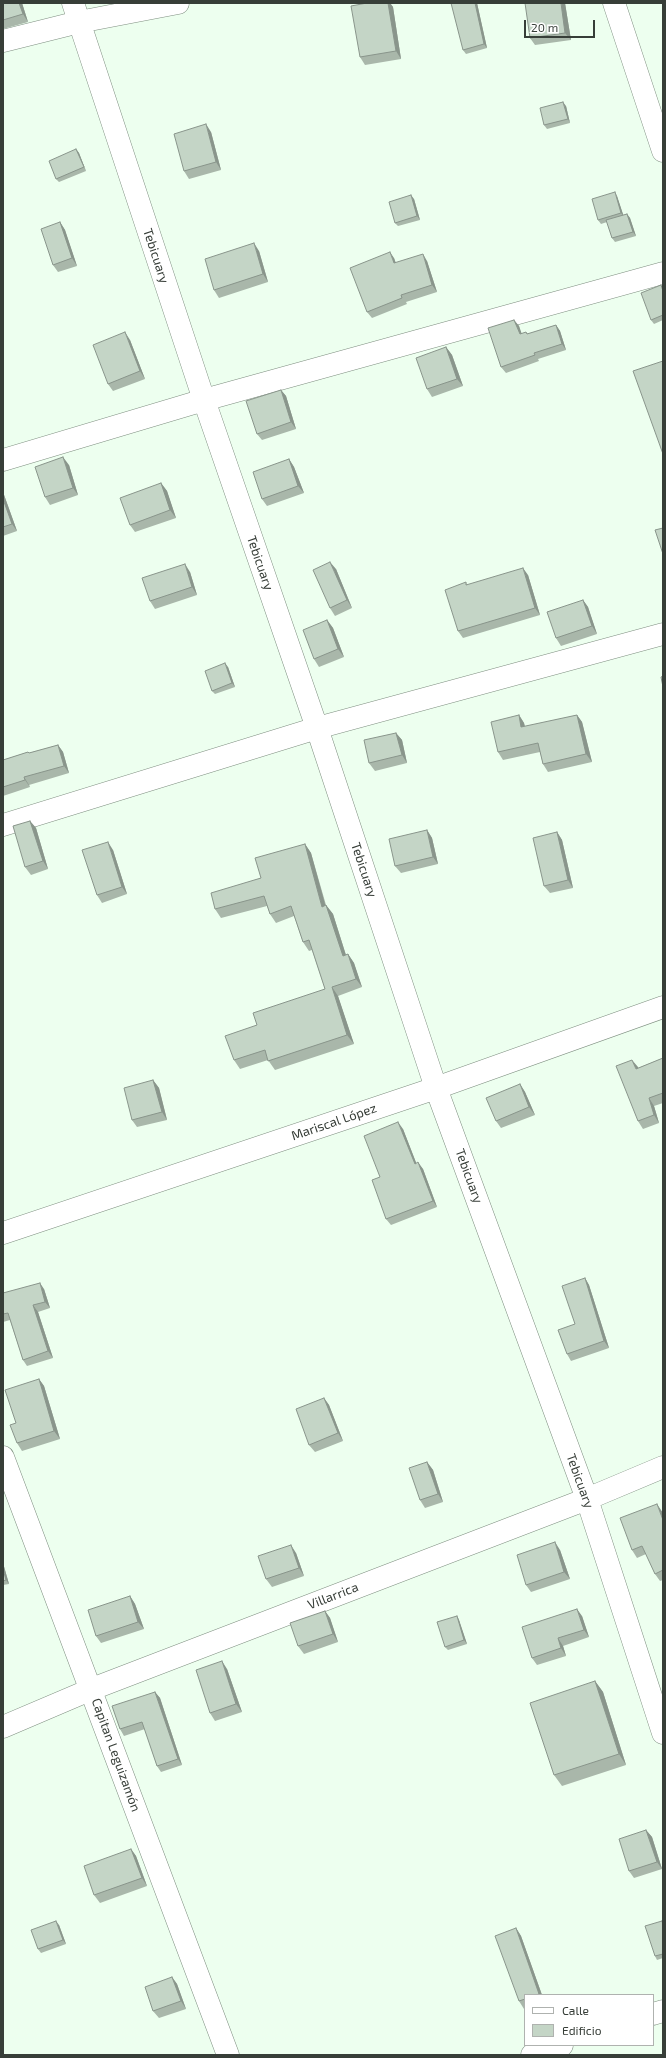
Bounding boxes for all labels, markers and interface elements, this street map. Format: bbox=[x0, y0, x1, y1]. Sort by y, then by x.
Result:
scale bar bbox=[526, 12, 597, 38]
text: 20 m bbox=[531, 20, 558, 34]
street label: Tebicuary bbox=[140, 227, 172, 285]
street label: Tebicuary bbox=[243, 534, 277, 592]
street label: Tebicuary bbox=[348, 841, 380, 899]
street label: Mariscal López bbox=[289, 1100, 379, 1144]
street label: Tebicuary bbox=[452, 1147, 486, 1205]
street label: Tebicuary bbox=[563, 1452, 597, 1510]
street label: Villarrica bbox=[305, 1579, 361, 1613]
street label: Capitan Leguizamón bbox=[88, 1696, 144, 1814]
legend bbox=[524, 1994, 654, 2046]
text: Calle bbox=[562, 2003, 589, 2017]
text: Edificio bbox=[562, 2023, 602, 2037]

